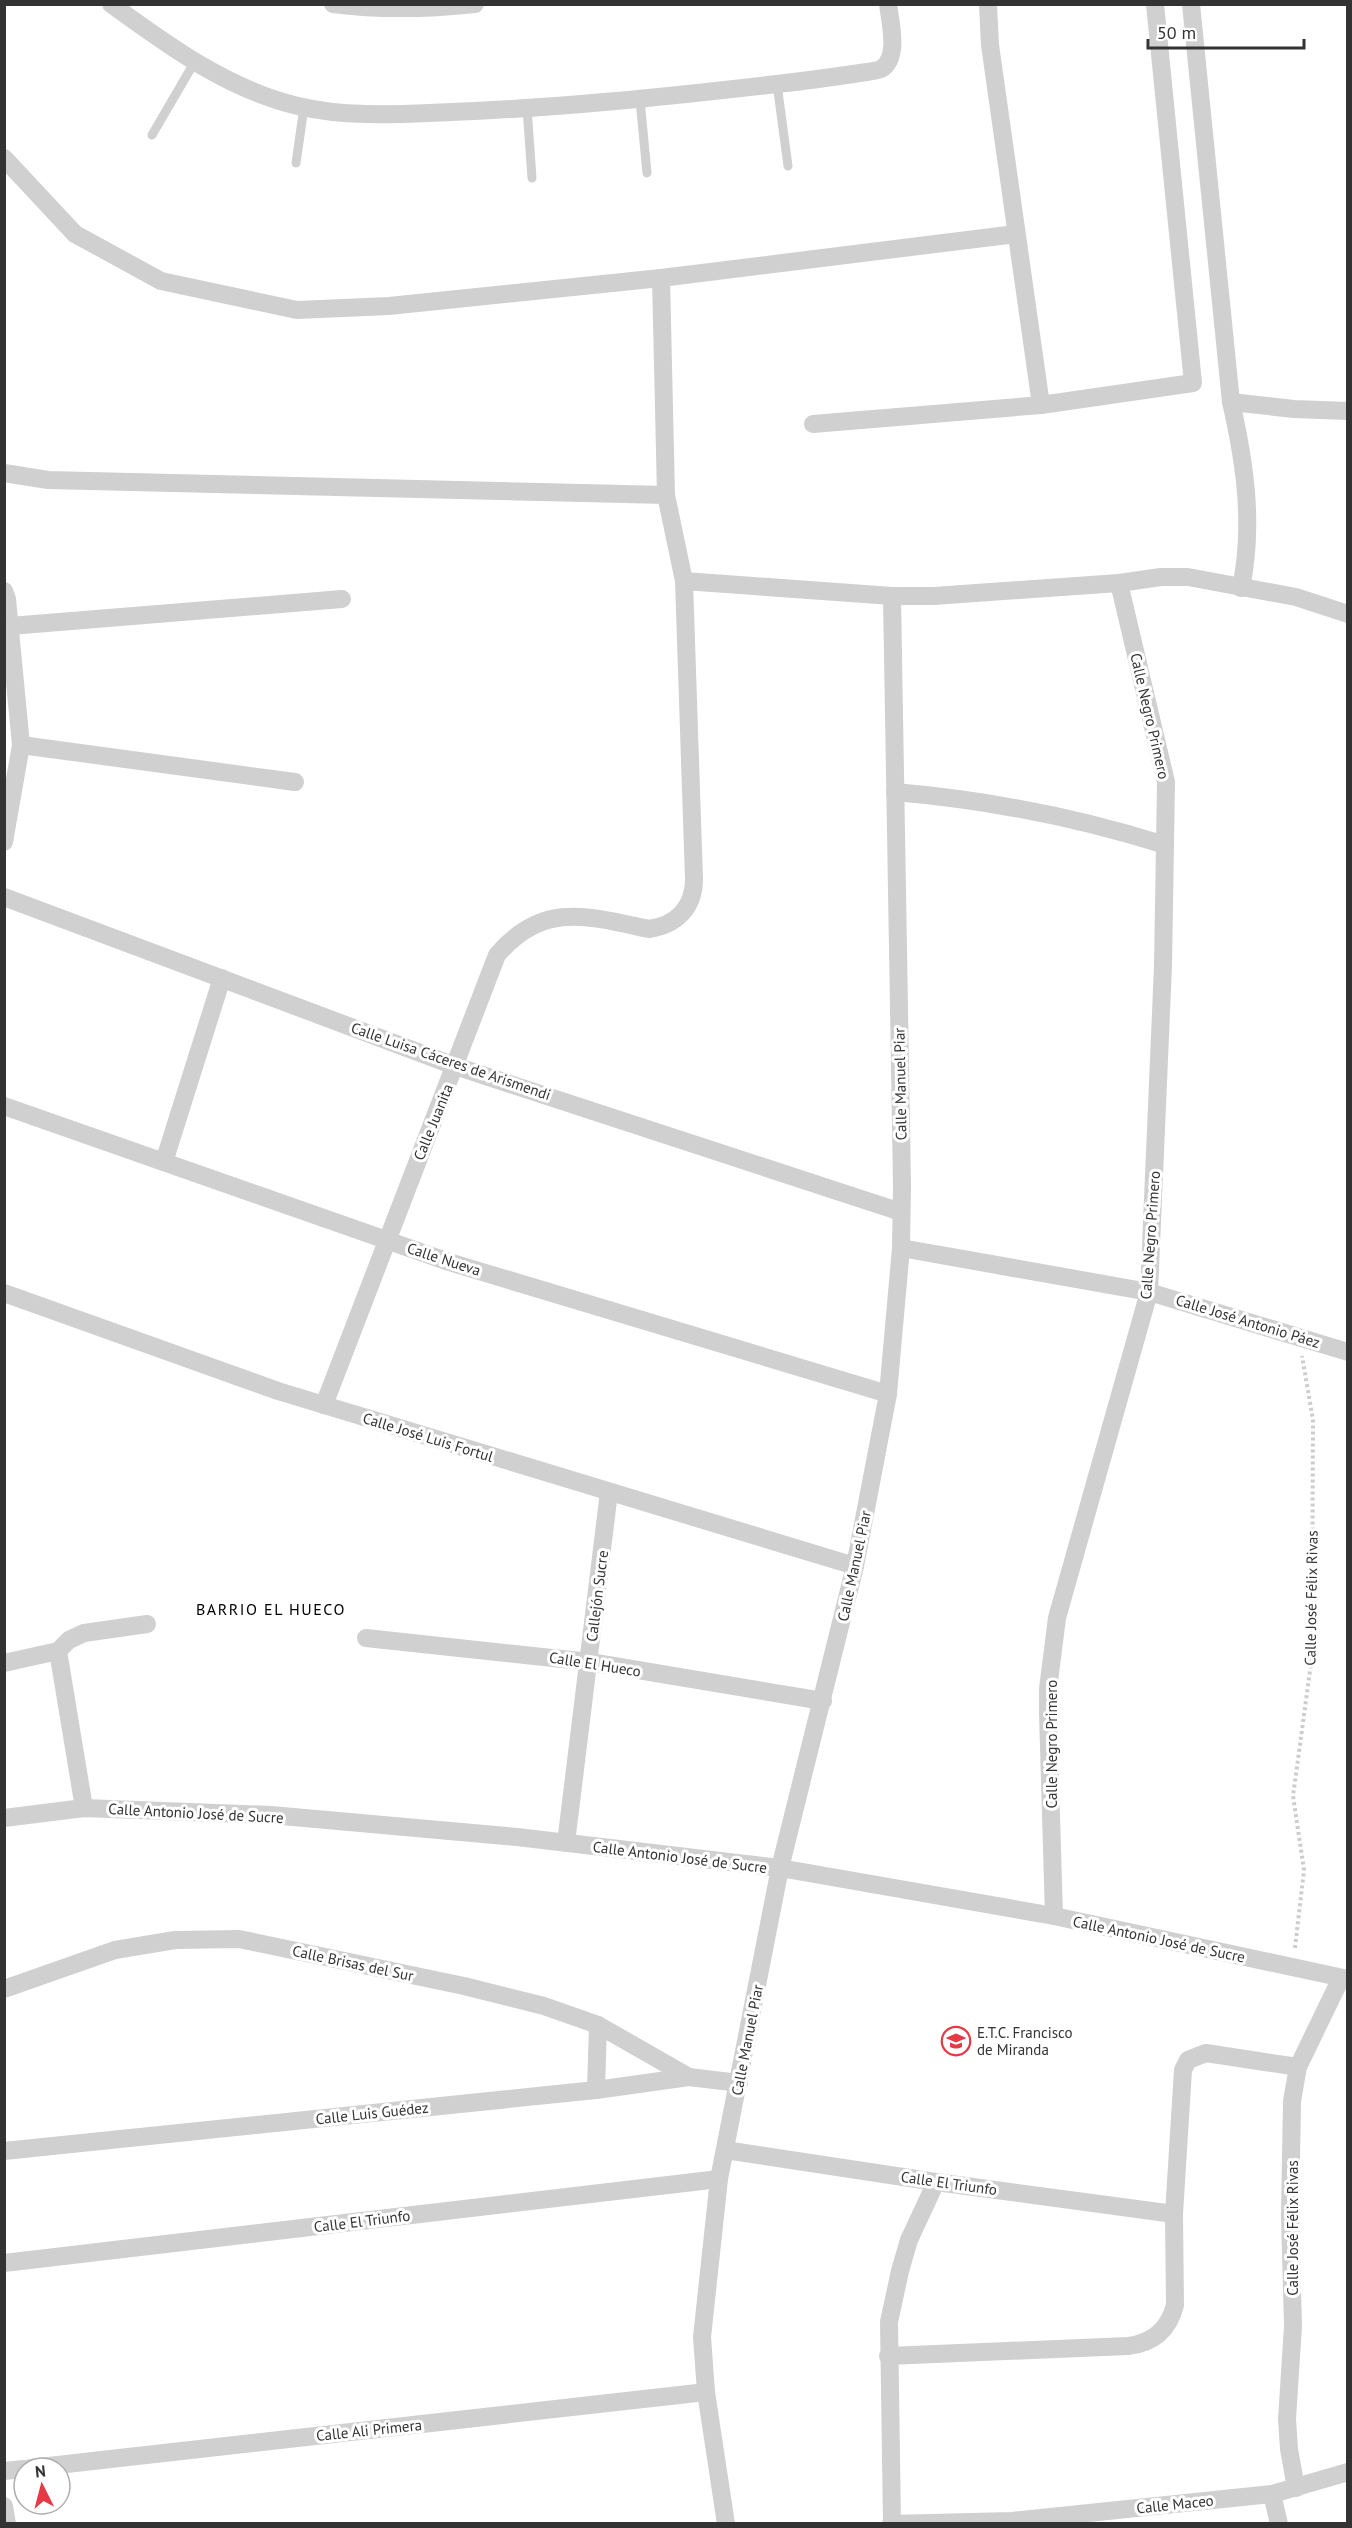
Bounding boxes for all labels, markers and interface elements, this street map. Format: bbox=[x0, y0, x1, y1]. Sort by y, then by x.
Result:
scale bar bbox=[1148, 12, 1304, 50]
text: 50 m bbox=[1157, 21, 1196, 44]
street label: Calle Negro Primero bbox=[1126, 651, 1174, 781]
street label: Calle Luisa Cáceres de Arismendi bbox=[349, 1018, 553, 1104]
street label: Calle Manuel Piar bbox=[890, 1027, 910, 1141]
street label: Calle Juanita bbox=[409, 1081, 457, 1163]
street label: Calle Negro Primero bbox=[1136, 1170, 1164, 1300]
street label: Calle Nueva bbox=[405, 1238, 483, 1280]
street label: Calle José Antonio Páez bbox=[1174, 1290, 1322, 1352]
street label: Calle José Luis Fortul bbox=[361, 1408, 496, 1466]
street label: Calle Manuel Piar bbox=[833, 1509, 875, 1623]
street label: Calle José Félix Rivas bbox=[1300, 1530, 1322, 1666]
street label: Callejón Sucre bbox=[582, 1549, 612, 1643]
district label: BARRIO EL HUECO bbox=[196, 1599, 346, 1619]
street label: Calle El Hueco bbox=[548, 1647, 642, 1681]
street label: Calle Negro Primero bbox=[1042, 1680, 1061, 1808]
street label: Calle Antonio José de Sucre bbox=[108, 1799, 284, 1827]
street label: Calle Antonio José de Sucre bbox=[592, 1837, 768, 1877]
street label: Calle Antonio José de Sucre bbox=[1071, 1911, 1247, 1967]
street label: Calle Brisas del Sur bbox=[291, 1941, 415, 1985]
street label: Calle Manuel Piar bbox=[727, 1983, 767, 2097]
place label: E.T.C. Francisco de Miranda bbox=[977, 2023, 1072, 2059]
school or university icon: E.T.C. Francisco de Miranda bbox=[940, 2025, 972, 2057]
street label: Calle Luis Guédez bbox=[315, 2098, 429, 2128]
street label: Calle José Félix Rivas bbox=[1283, 2160, 1302, 2296]
street label: Calle El Triunfo bbox=[900, 2167, 998, 2199]
street label: Calle El Triunfo bbox=[313, 2206, 411, 2236]
street label: Calle Ali Primera bbox=[315, 2415, 423, 2445]
north arrow bbox=[12, 2456, 72, 2516]
text: N bbox=[34, 2461, 47, 2482]
street label: Calle Maceo bbox=[1136, 2491, 1214, 2517]

